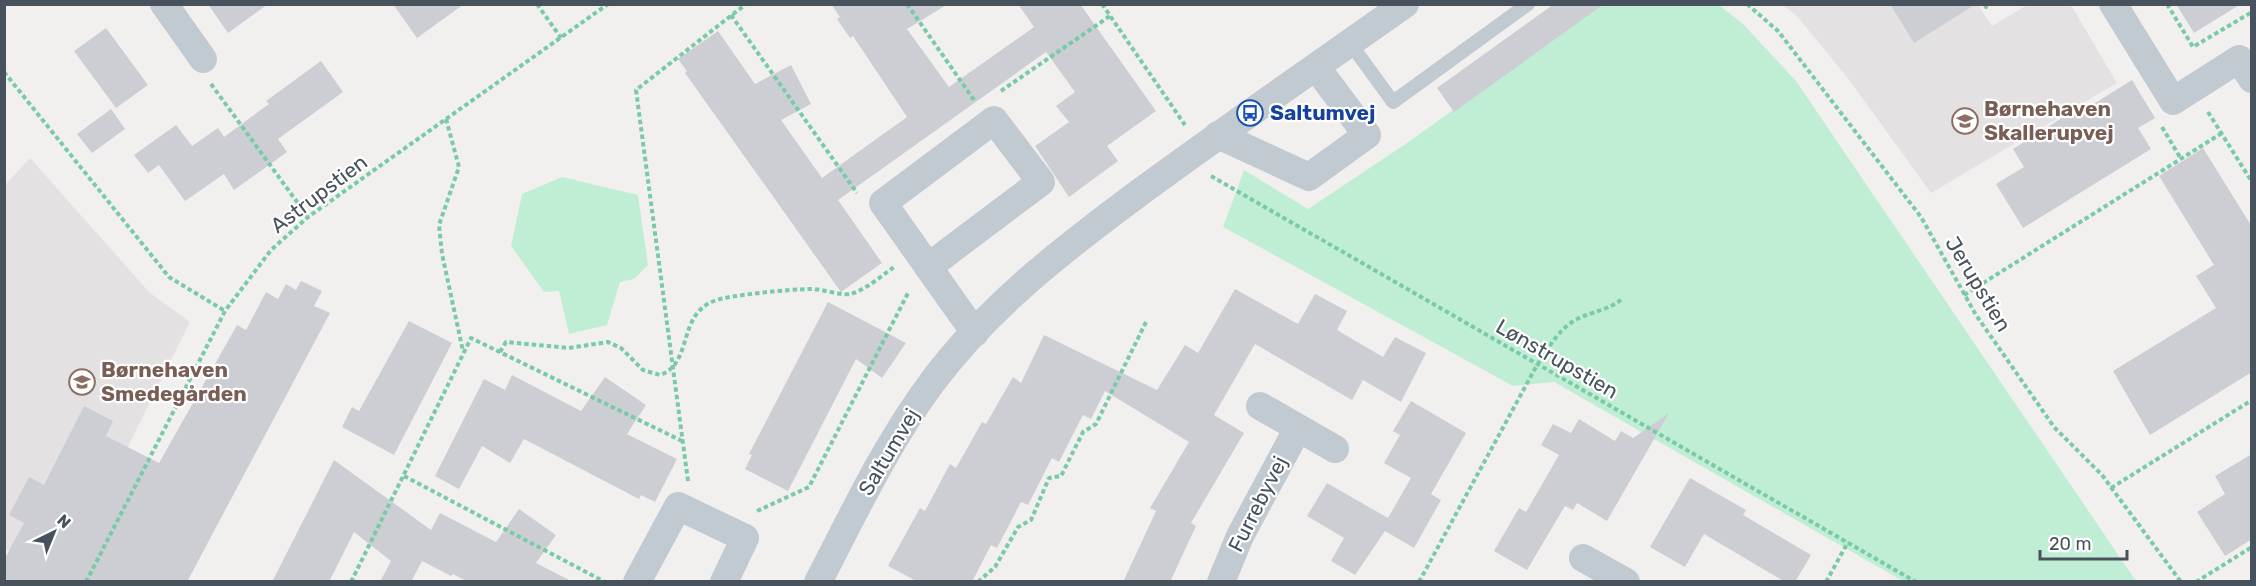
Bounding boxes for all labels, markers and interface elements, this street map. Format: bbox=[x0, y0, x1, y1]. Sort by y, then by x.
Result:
place label: Børnehaven Skallerupvej bbox=[1984, 96, 2114, 145]
bus stop icon: Saltumvej bbox=[1235, 98, 1265, 128]
place label: Saltumvej bbox=[1270, 100, 1375, 125]
school or university icon: Børnehaven Skallerupvej bbox=[1950, 106, 1980, 136]
street label: Astrupstien bbox=[265, 149, 372, 238]
street label: Jerupstien bbox=[1940, 232, 2017, 336]
street label: Lønstrupstien bbox=[1492, 314, 1623, 404]
place label: Børnehaven Smedegården bbox=[101, 357, 247, 406]
school or university icon: Børnehaven Smedegården bbox=[67, 367, 97, 397]
street label: Saltumvej bbox=[853, 404, 924, 500]
street label: Furrebyvej bbox=[1223, 452, 1292, 556]
north arrow bbox=[24, 502, 84, 562]
text: N bbox=[53, 511, 75, 532]
scale bar bbox=[2040, 523, 2127, 561]
text: 20 m bbox=[2049, 533, 2091, 555]

